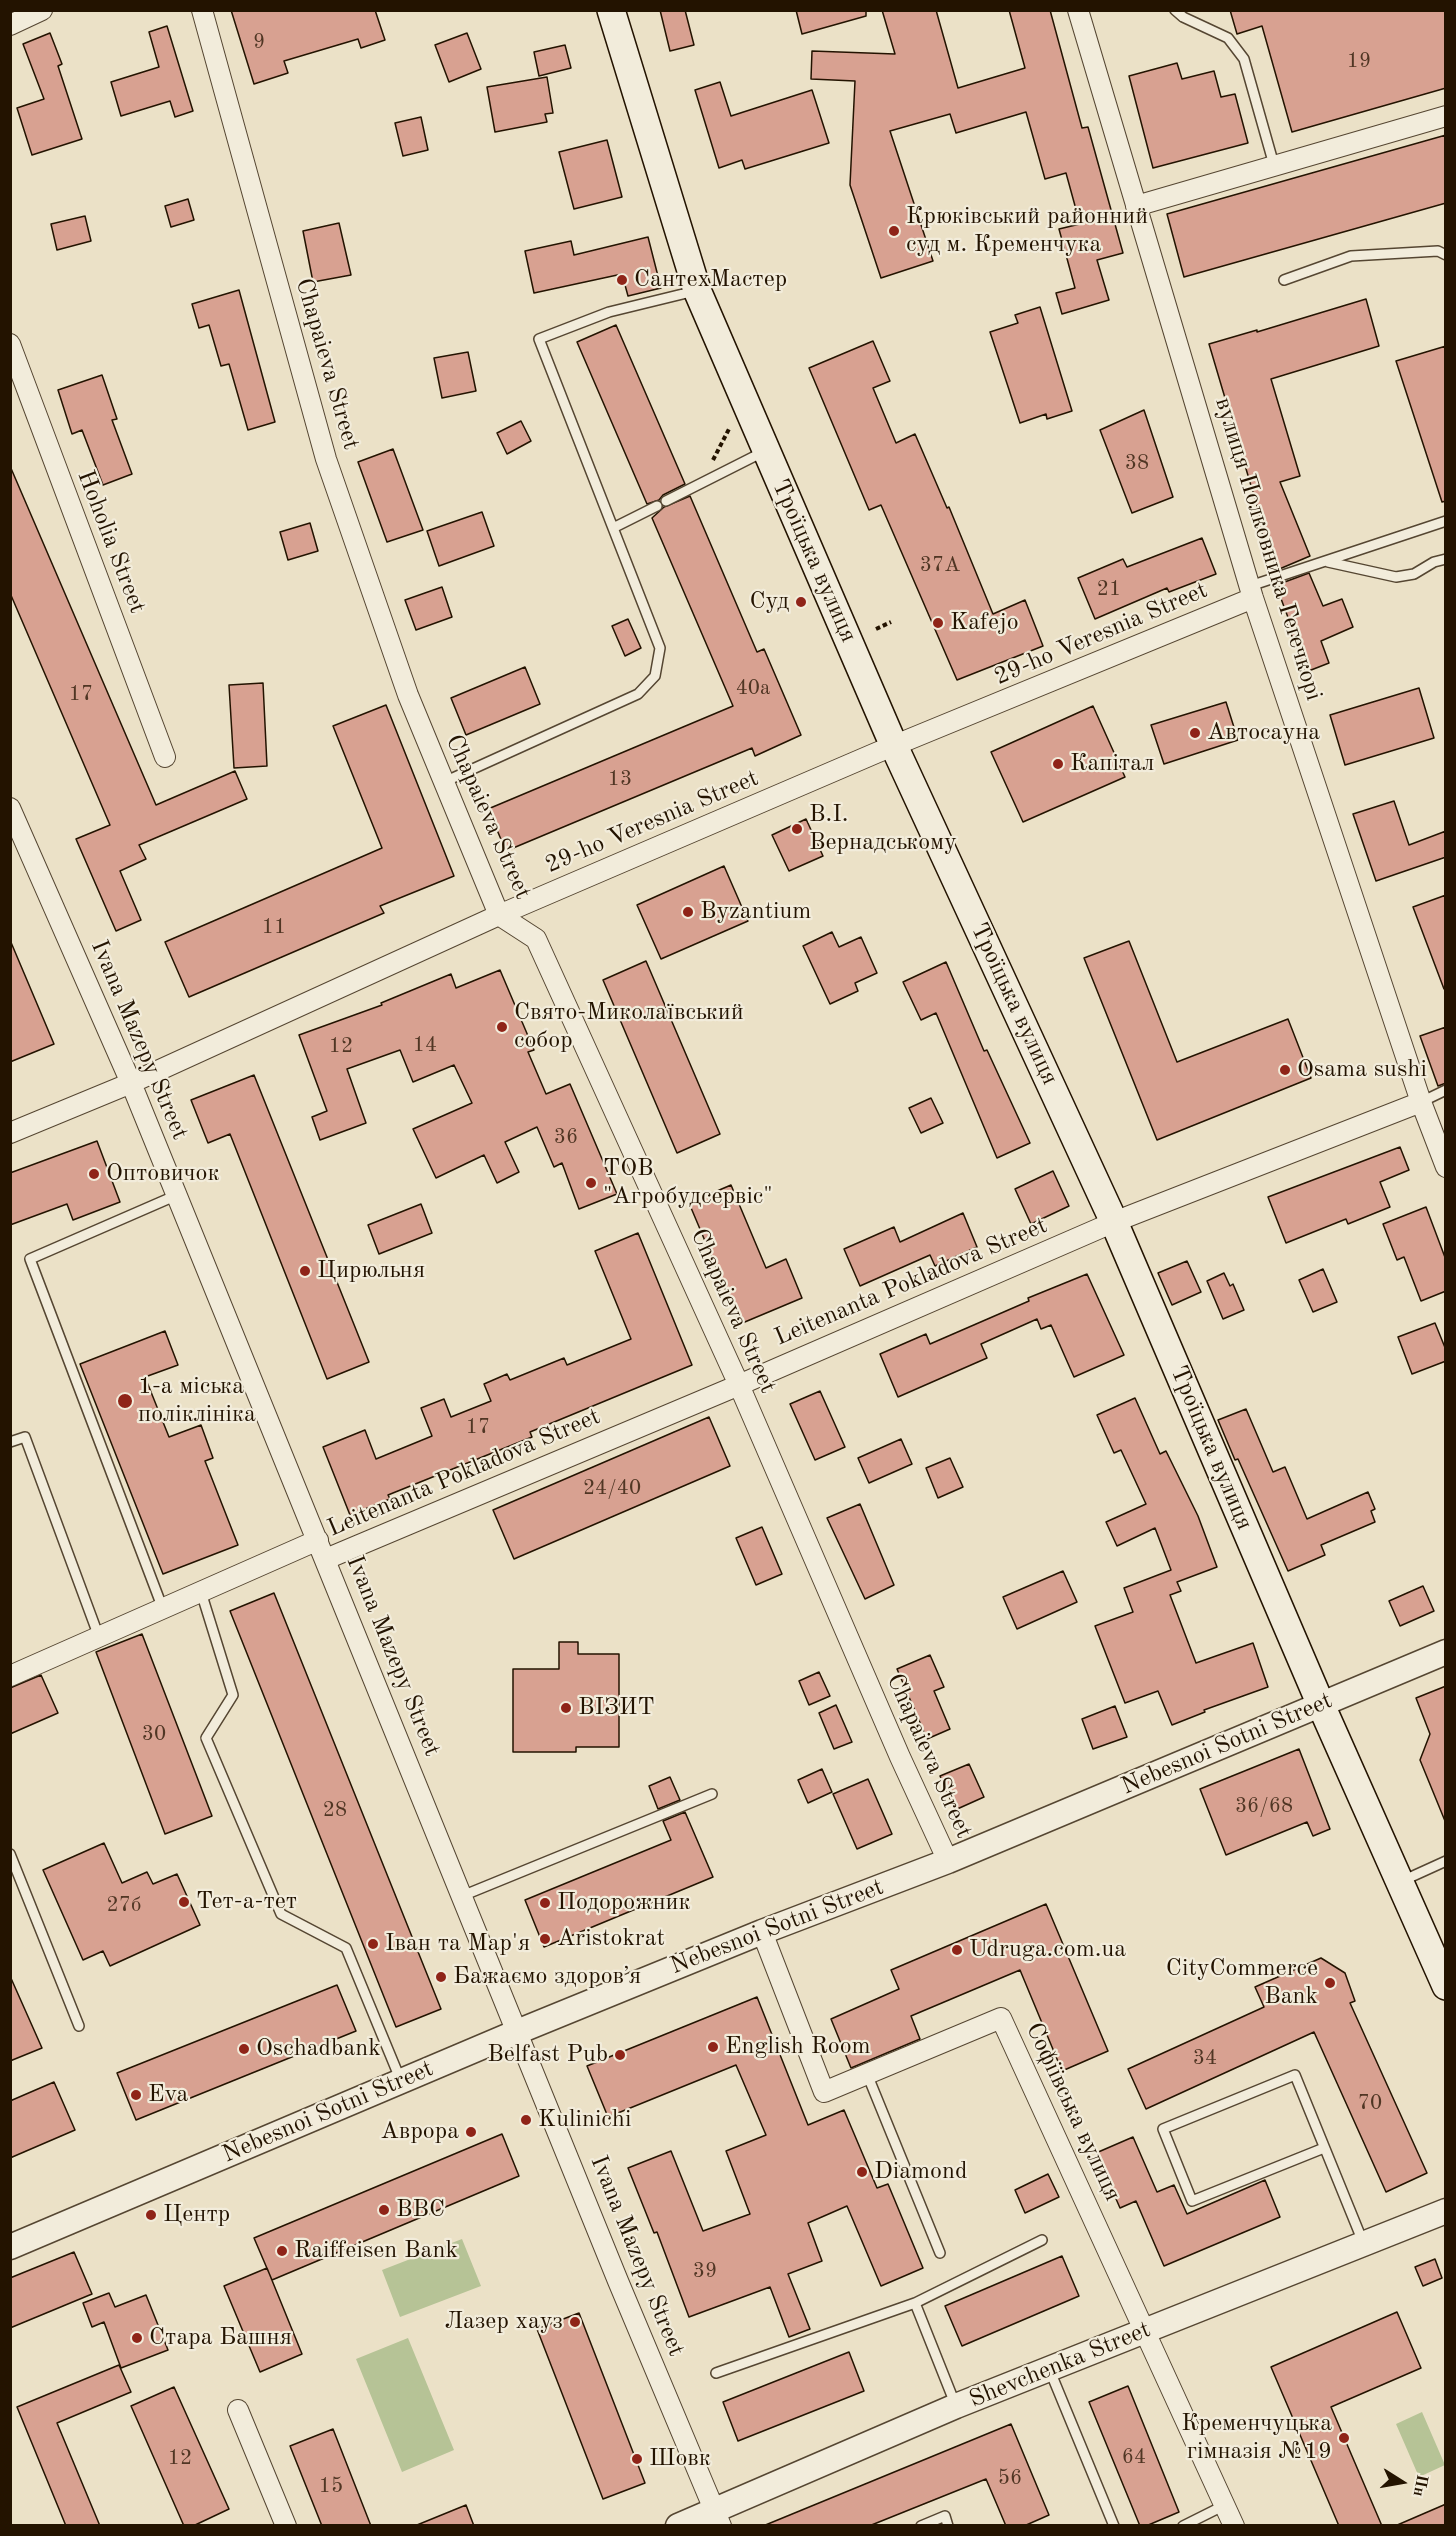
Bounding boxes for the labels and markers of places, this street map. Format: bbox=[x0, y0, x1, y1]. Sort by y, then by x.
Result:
place label: Крюківський районний суд м. Кременчука bbox=[906, 203, 1148, 259]
marker: Крюківський районний суд м. Кременчука bbox=[887, 224, 901, 238]
place label: СантехМастер bbox=[634, 266, 787, 294]
marker: СантехМастер bbox=[615, 273, 629, 287]
place label: Суд bbox=[749, 588, 789, 616]
marker: Суд bbox=[794, 595, 808, 609]
place label: Kafejo bbox=[950, 609, 1019, 637]
marker: Kafejo bbox=[931, 616, 945, 630]
place label: Автосауна bbox=[1207, 719, 1320, 747]
marker: Автосауна bbox=[1188, 726, 1202, 740]
place label: Капітал bbox=[1070, 750, 1154, 778]
marker: Капітал bbox=[1051, 757, 1065, 771]
place label: В.І. Вернадському bbox=[809, 801, 957, 857]
marker: В.І. Вернадському bbox=[790, 822, 804, 836]
place label: Byzantium bbox=[700, 898, 811, 926]
marker: Byzantium bbox=[681, 905, 695, 919]
place label: Свято-Миколаївський собор bbox=[514, 999, 744, 1055]
marker: Свято-Миколаївський собор bbox=[495, 1020, 509, 1034]
place label: Osama sushi bbox=[1297, 1056, 1427, 1084]
marker: Osama sushi bbox=[1278, 1063, 1292, 1077]
place label: ТОВ "Агробудсервіс" bbox=[603, 1155, 773, 1211]
place label: Оптовичок bbox=[106, 1160, 220, 1188]
marker: Оптовичок bbox=[87, 1167, 101, 1181]
marker: ТОВ "Агробудсервіс" bbox=[584, 1176, 598, 1190]
place label: Цирюльня bbox=[317, 1257, 425, 1285]
marker: Цирюльня bbox=[298, 1264, 312, 1278]
place label: 1-а міська поліклініка bbox=[138, 1373, 256, 1429]
marker: 1-а міська поліклініка bbox=[116, 1392, 134, 1410]
place label: ВІЗИТ bbox=[578, 1694, 655, 1722]
marker: ВІЗИТ bbox=[559, 1701, 573, 1715]
place label: Тет-а-тет bbox=[196, 1888, 297, 1916]
place label: Подорожник bbox=[557, 1889, 690, 1917]
marker: Тет-а-тет bbox=[177, 1895, 191, 1909]
marker: Подорожник bbox=[538, 1896, 552, 1910]
place label: Aristokrat bbox=[557, 1925, 665, 1953]
place label: Іван та Мар'я bbox=[385, 1930, 530, 1958]
marker: Aristokrat bbox=[538, 1932, 552, 1946]
place label: Udruga.com.ua bbox=[969, 1936, 1126, 1964]
marker: Іван та Мар'я bbox=[366, 1937, 380, 1951]
marker: Udruga.com.ua bbox=[950, 1943, 964, 1957]
place label: CityCommerce Bank bbox=[1166, 1955, 1318, 2011]
place label: Бажаємо здоровʼя bbox=[453, 1963, 641, 1991]
marker: Бажаємо здоровʼя bbox=[434, 1970, 448, 1984]
marker: CityCommerce Bank bbox=[1323, 1976, 1337, 1990]
place label: English Room bbox=[725, 2033, 871, 2061]
place label: Oschadbank bbox=[256, 2035, 381, 2063]
marker: English Room bbox=[706, 2040, 720, 2054]
place label: Belfast Pub bbox=[487, 2041, 608, 2069]
marker: Oschadbank bbox=[237, 2042, 251, 2056]
marker: Belfast Pub bbox=[613, 2048, 627, 2062]
place label: Eva bbox=[148, 2081, 188, 2109]
marker: Eva bbox=[129, 2088, 143, 2102]
place label: Kulinichi bbox=[538, 2106, 631, 2134]
marker: Kulinichi bbox=[519, 2113, 533, 2127]
place label: Аврора bbox=[381, 2118, 459, 2146]
marker: Аврора bbox=[464, 2125, 478, 2139]
place label: Diamond bbox=[874, 2158, 968, 2186]
marker: Diamond bbox=[855, 2165, 869, 2179]
place label: ВВС bbox=[396, 2196, 445, 2224]
place label: Центр bbox=[163, 2201, 230, 2229]
marker: ВВС bbox=[377, 2203, 391, 2217]
marker: Центр bbox=[144, 2208, 158, 2222]
place label: Raiffeisen Bank bbox=[294, 2237, 458, 2265]
marker: Raiffeisen Bank bbox=[275, 2244, 289, 2258]
place label: Лазер хауз bbox=[444, 2308, 563, 2336]
marker: Лазер хауз bbox=[568, 2315, 582, 2329]
place label: Стара Башня bbox=[149, 2324, 292, 2352]
marker: Стара Башня bbox=[130, 2331, 144, 2345]
place label: Кременчуцька гімназія №19 bbox=[1181, 2410, 1332, 2466]
marker: Кременчуцька гімназія №19 bbox=[1337, 2431, 1351, 2445]
place label: Шовк bbox=[649, 2445, 711, 2473]
marker: Шовк bbox=[630, 2452, 644, 2466]

